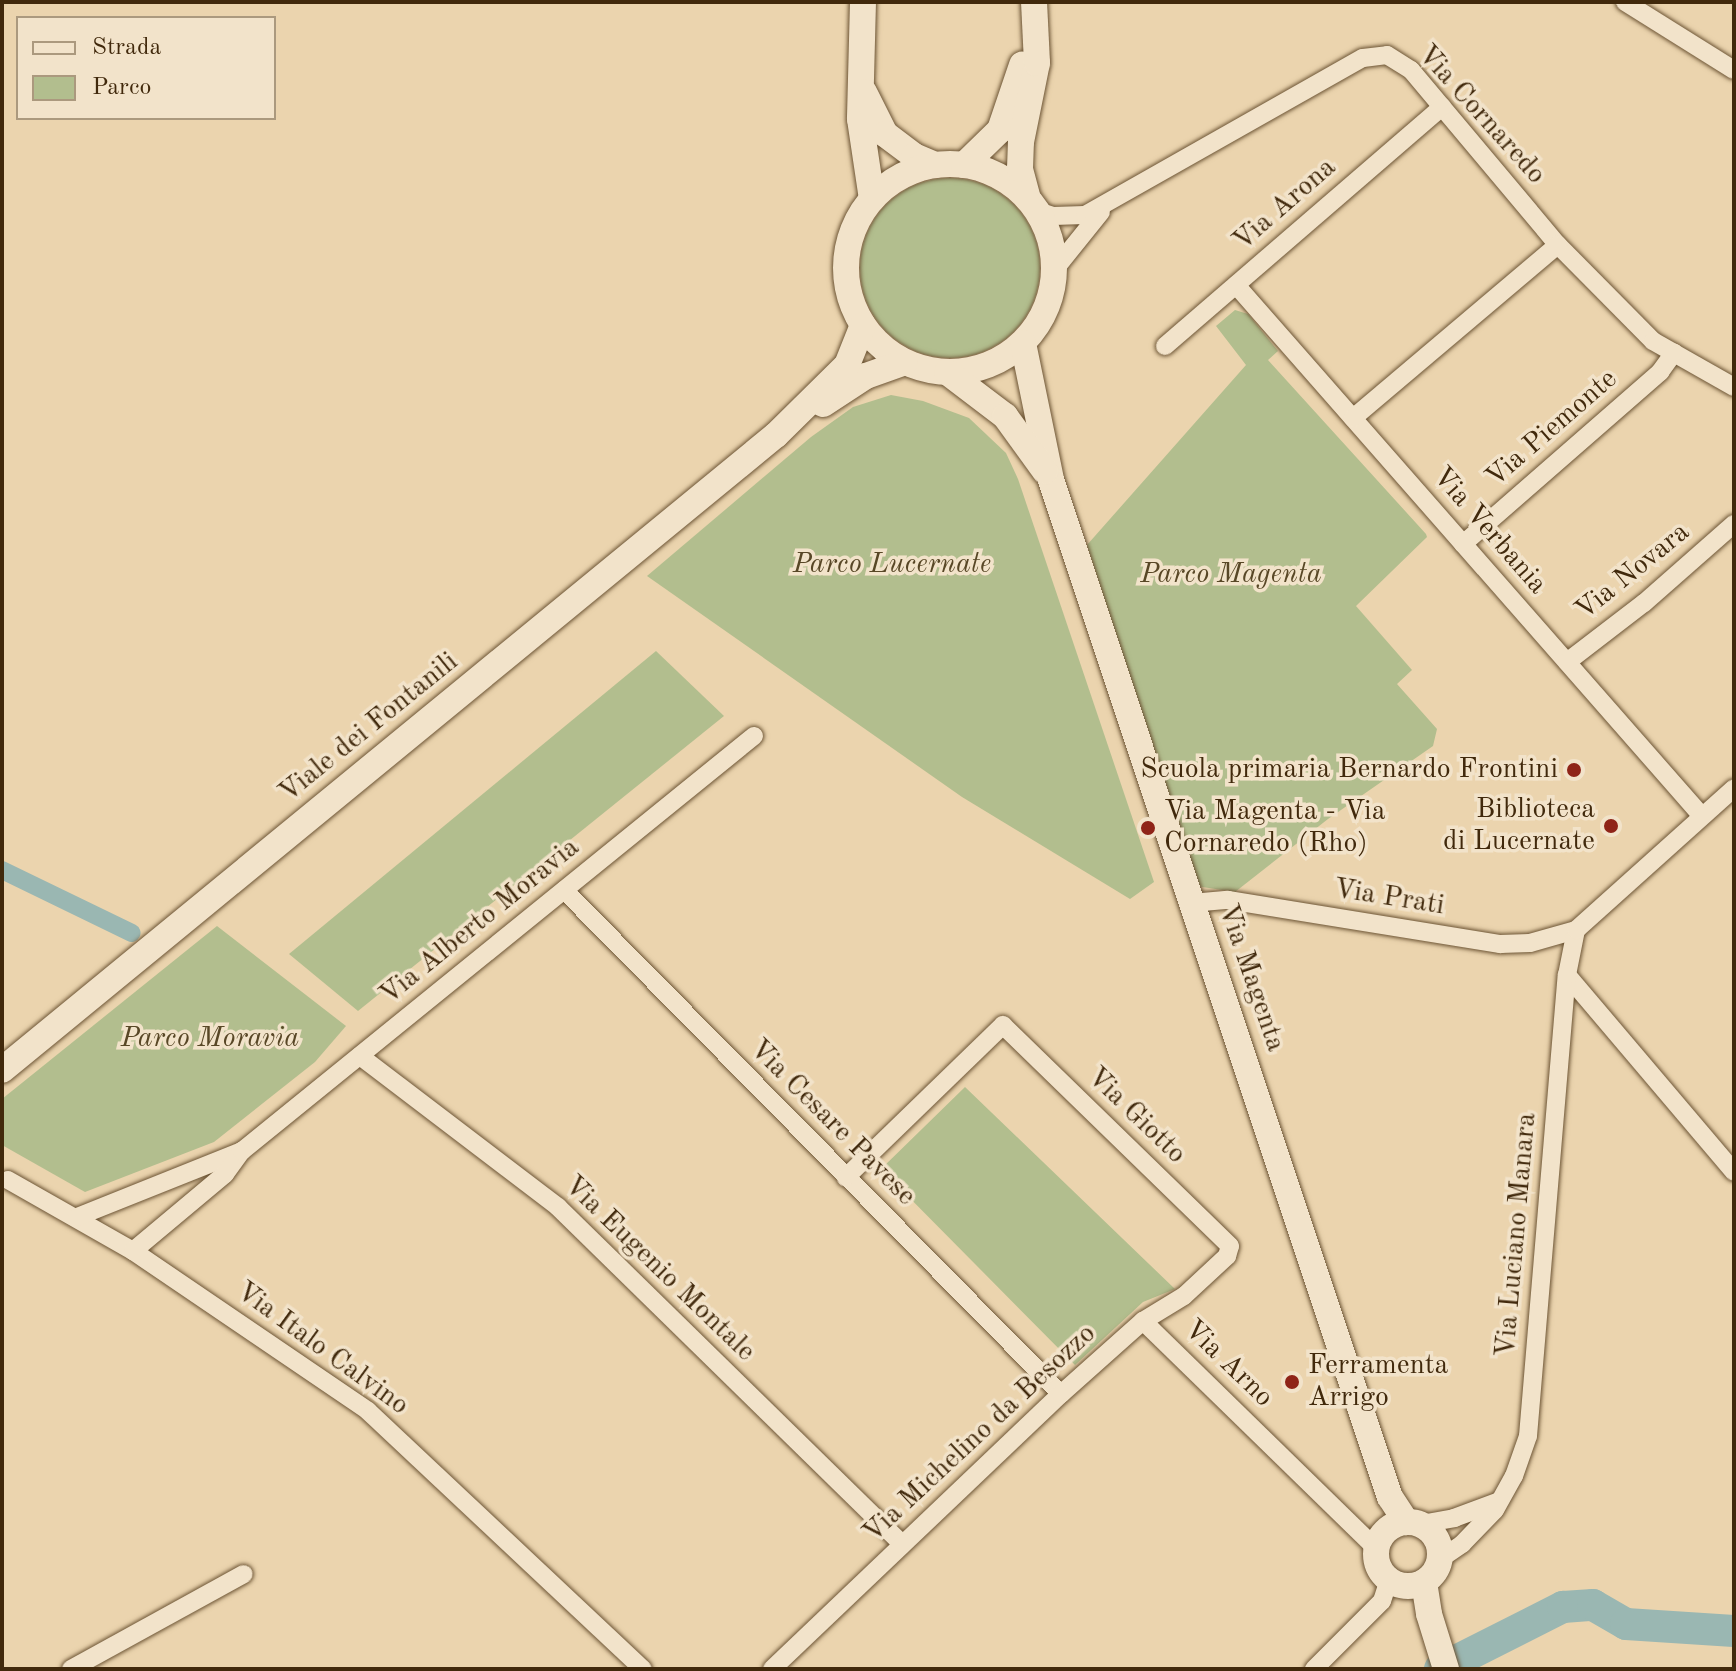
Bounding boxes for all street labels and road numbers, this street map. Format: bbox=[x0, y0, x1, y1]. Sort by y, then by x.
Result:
street label: Via Cornaredo bbox=[1410, 39, 1552, 191]
street label: Via Arona bbox=[1227, 151, 1343, 259]
street label: Via Piemonte bbox=[1479, 363, 1625, 495]
street label: Via Verbania bbox=[1425, 461, 1553, 601]
street label: Via Novara bbox=[1569, 516, 1697, 628]
street label: Viale dei Fontanili bbox=[273, 646, 465, 810]
street label: Via Alberto Moravia bbox=[374, 831, 586, 1013]
street label: Via Prati bbox=[1331, 873, 1447, 923]
street label: Via Magenta bbox=[1210, 900, 1292, 1056]
street label: Via Cesare Pavese bbox=[742, 1033, 922, 1213]
street label: Via Giotto bbox=[1079, 1061, 1193, 1171]
street label: Via Luciano Manara bbox=[1490, 1111, 1544, 1359]
street label: Via Eugenio Montale bbox=[556, 1169, 762, 1369]
street label: Via Italo Calvino bbox=[229, 1275, 415, 1423]
street label: Via Arno bbox=[1176, 1313, 1280, 1415]
street label: Via Michelino da Besozzo bbox=[857, 1317, 1103, 1551]

